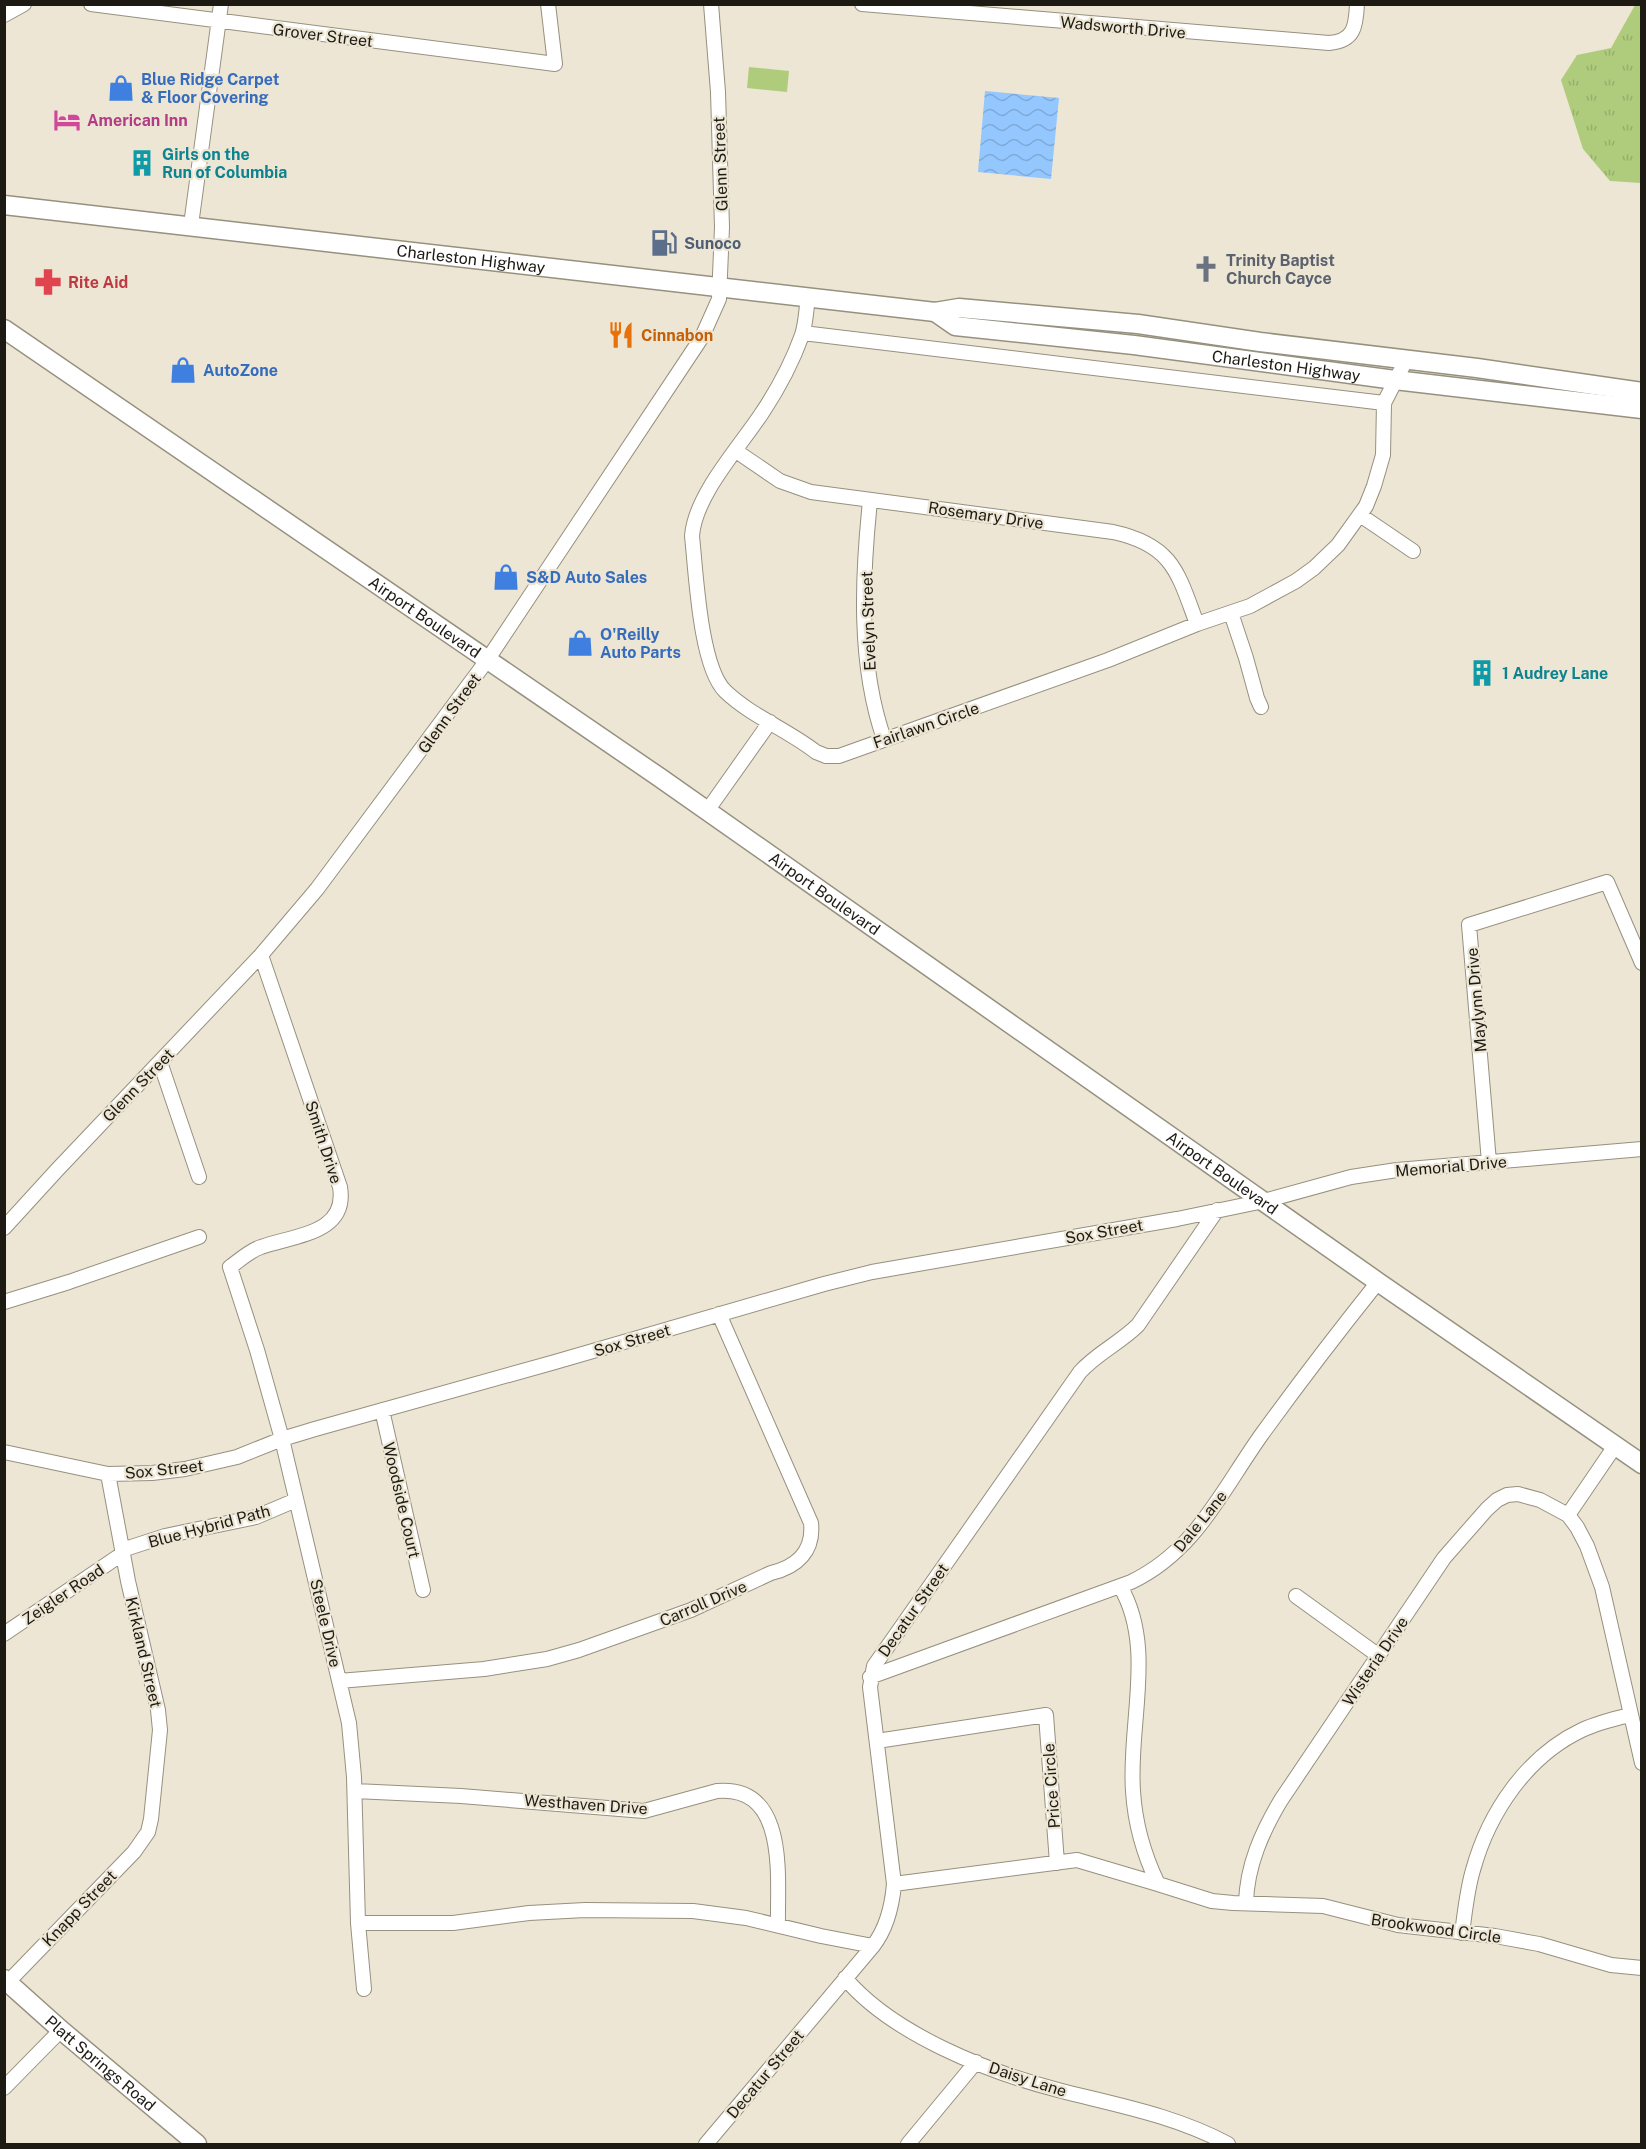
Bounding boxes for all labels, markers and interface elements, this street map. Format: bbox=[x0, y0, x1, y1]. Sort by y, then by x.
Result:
street label: Wadsworth Drive bbox=[1059, 13, 1187, 42]
street label: Grover Street bbox=[272, 20, 374, 51]
place label: Blue Ridge Carpet & Floor Covering bbox=[141, 70, 280, 107]
shop icon: Blue Ridge Carpet & Floor Covering bbox=[106, 73, 136, 103]
hotel icon: American Inn bbox=[52, 105, 82, 135]
place label: American Inn bbox=[87, 111, 188, 130]
street label: Glenn Street bbox=[709, 117, 732, 211]
place label: Girls on the Run of Columbia bbox=[162, 145, 287, 182]
building icon: Girls on the Run of Columbia bbox=[127, 148, 157, 178]
fuel station icon: Sunoco bbox=[649, 228, 679, 258]
place label: Sunoco bbox=[684, 234, 741, 253]
street label: Charleston Highway bbox=[396, 241, 547, 277]
place label: Trinity Baptist Church Cayce bbox=[1226, 251, 1335, 288]
church icon: Trinity Baptist Church Cayce bbox=[1191, 254, 1221, 284]
pharmacy icon: Rite Aid bbox=[33, 267, 63, 297]
place label: Rite Aid bbox=[68, 273, 128, 292]
restaurant icon: Cinnabon bbox=[606, 320, 636, 350]
place label: Cinnabon bbox=[641, 326, 713, 345]
street label: Charleston Highway bbox=[1211, 347, 1362, 385]
shop icon: AutoZone bbox=[168, 355, 198, 385]
place label: AutoZone bbox=[203, 361, 278, 380]
street label: Rosemary Drive bbox=[927, 498, 1045, 533]
shop icon: S&D Auto Sales bbox=[491, 562, 521, 592]
place label: S&D Auto Sales bbox=[526, 568, 647, 587]
street label: Evelyn Street bbox=[857, 571, 880, 671]
street label: Airport Boulevard bbox=[365, 572, 484, 662]
place label: O'Reilly Auto Parts bbox=[600, 625, 681, 662]
shop icon: O'Reilly Auto Parts bbox=[565, 628, 595, 658]
building icon: 1 Audrey Lane bbox=[1467, 658, 1497, 688]
place label: 1 Audrey Lane bbox=[1502, 664, 1608, 683]
street label: Glenn Street bbox=[414, 670, 485, 757]
street label: Fairlawn Circle bbox=[871, 698, 982, 752]
street label: Airport Boulevard bbox=[765, 848, 884, 939]
street label: Maylynn Drive bbox=[1462, 947, 1491, 1053]
street label: Glenn Street bbox=[99, 1045, 178, 1126]
street label: Smith Drive bbox=[301, 1098, 346, 1186]
street label: Airport Boulevard bbox=[1163, 1128, 1281, 1219]
street label: Memorial Drive bbox=[1394, 1152, 1508, 1181]
street label: Sox Street bbox=[1064, 1215, 1145, 1248]
street label: Sox Street bbox=[592, 1320, 673, 1360]
street label: Woodside Court bbox=[379, 1440, 424, 1560]
street label: Sox Street bbox=[124, 1456, 204, 1483]
street label: Dale Lane bbox=[1170, 1487, 1231, 1556]
street label: Blue Hybrid Path bbox=[146, 1501, 272, 1552]
street label: Zeigler Road bbox=[19, 1560, 108, 1629]
street label: Decatur Street bbox=[874, 1560, 953, 1661]
street label: Steele Drive bbox=[306, 1577, 345, 1669]
street label: Carroll Drive bbox=[657, 1577, 750, 1630]
street label: Kirkland Street bbox=[122, 1595, 166, 1709]
street label: Wisteria Drive bbox=[1339, 1613, 1412, 1709]
street label: Price Circle bbox=[1039, 1743, 1064, 1829]
street label: Westhaven Drive bbox=[524, 1791, 648, 1818]
street label: Knapp Street bbox=[38, 1866, 120, 1950]
street label: Brookwood Circle bbox=[1370, 1910, 1502, 1947]
street label: Platt Springs Road bbox=[41, 2011, 159, 2115]
street label: Decatur Street bbox=[723, 2026, 808, 2122]
street label: Daisy Lane bbox=[987, 2058, 1069, 2101]

